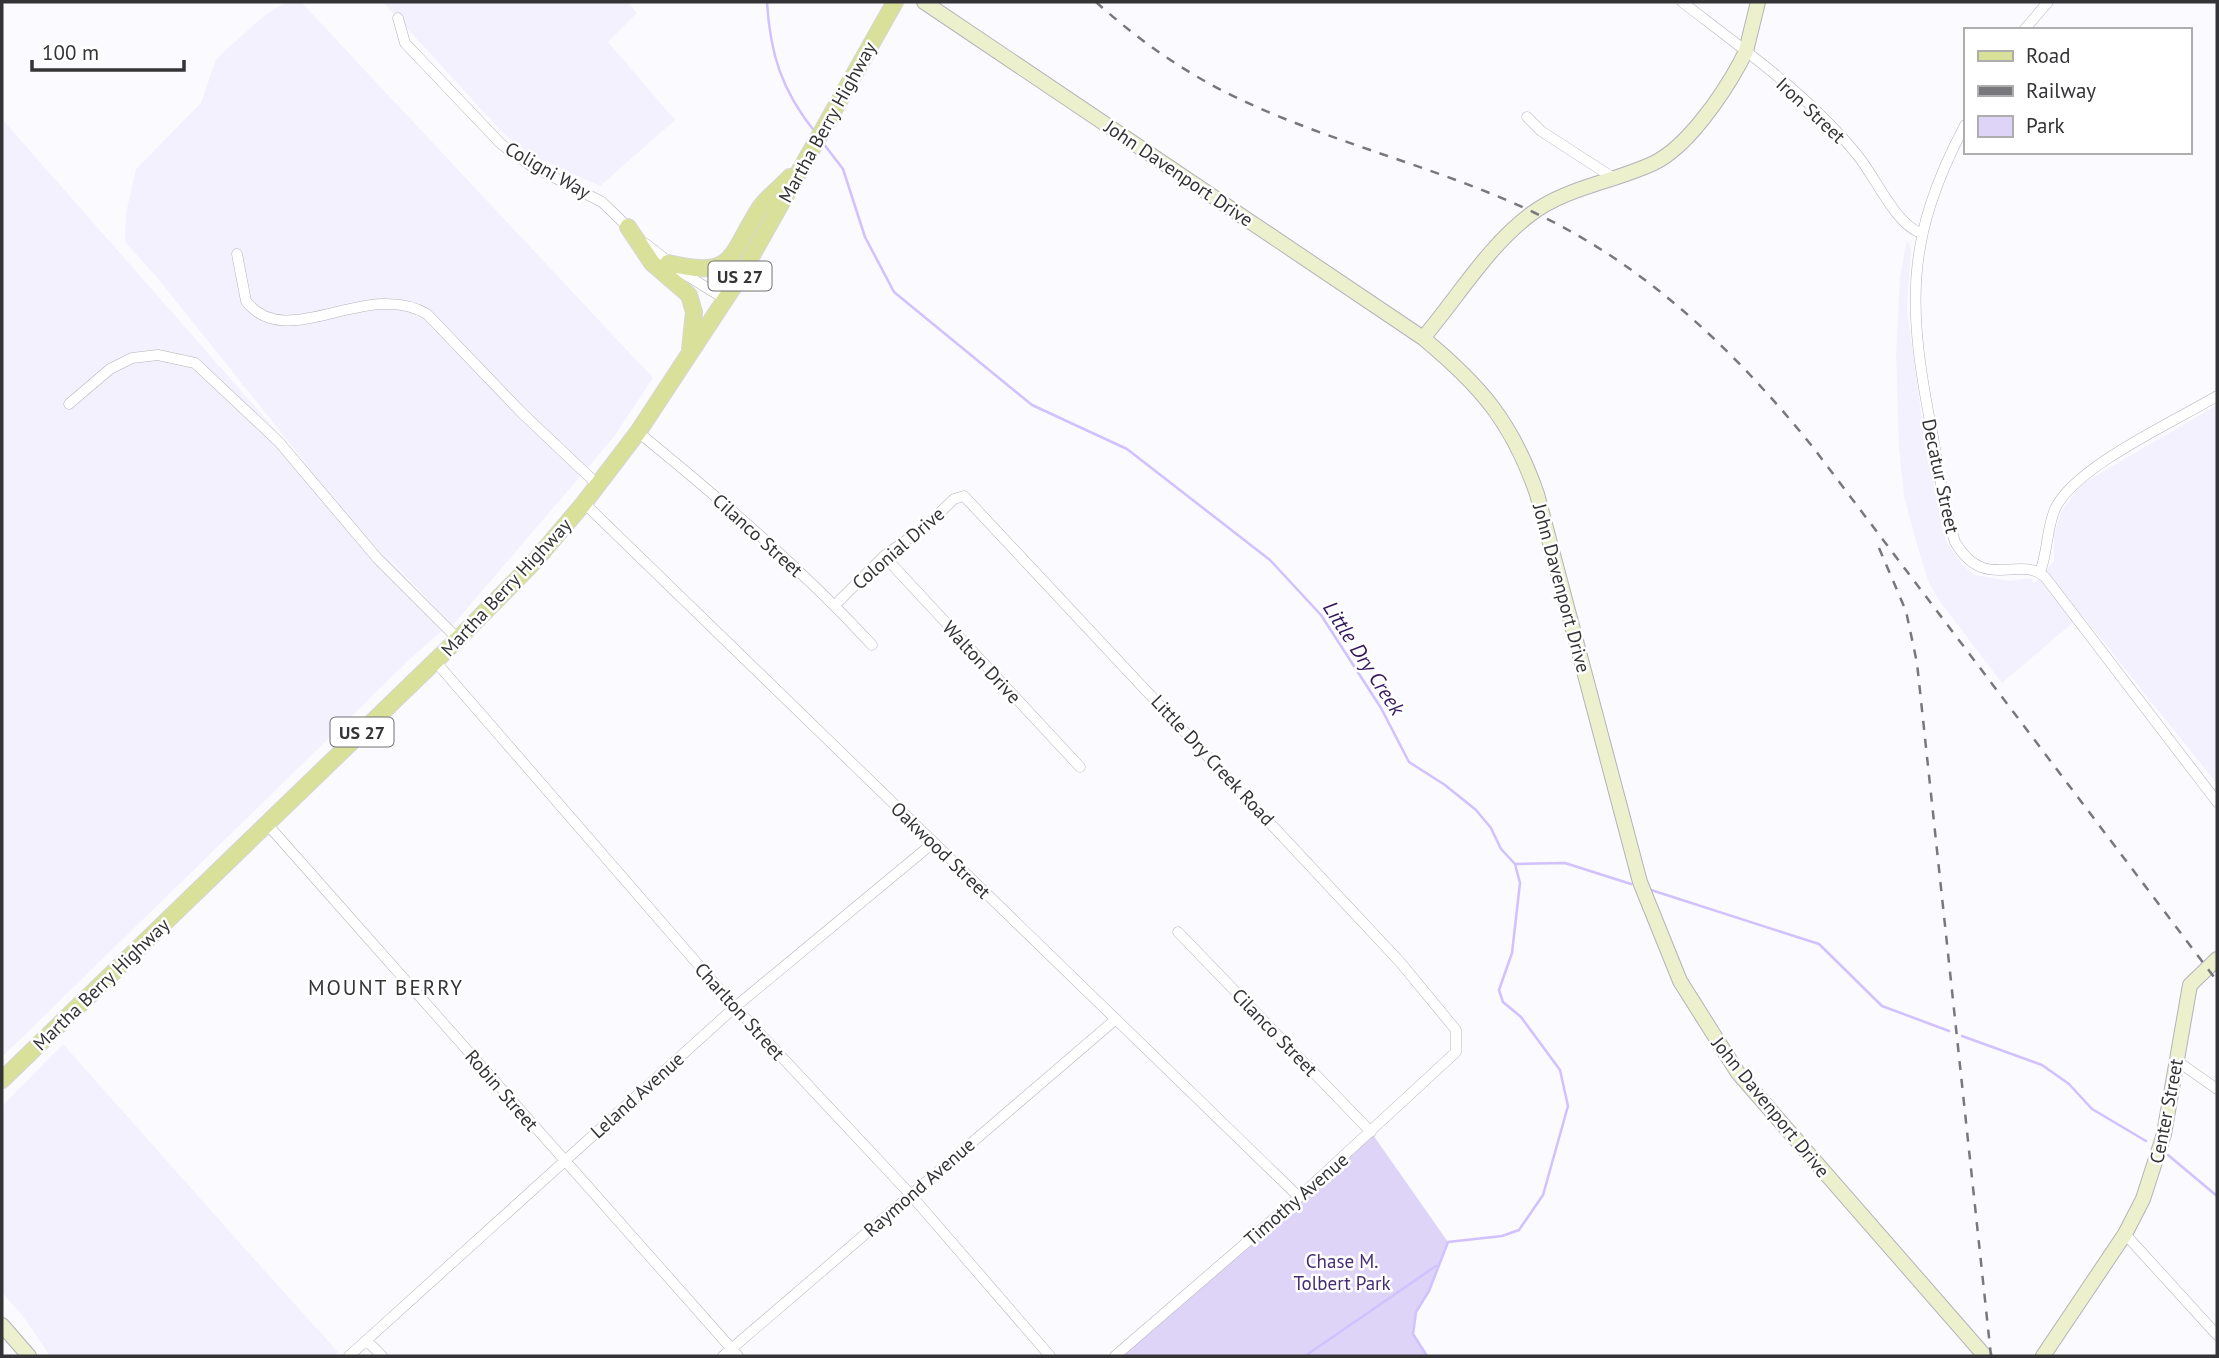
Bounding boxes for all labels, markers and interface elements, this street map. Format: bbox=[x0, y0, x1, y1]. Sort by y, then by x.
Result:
scale bar bbox=[32, 28, 184, 72]
legend bbox=[1964, 28, 2191, 154]
street label: Martha Berry Highway bbox=[773, 37, 881, 207]
text: 100 m bbox=[42, 39, 99, 66]
text: Road bbox=[2026, 42, 2070, 69]
street label: Iron Street bbox=[1771, 72, 1851, 149]
text: Railway bbox=[2026, 77, 2096, 104]
text: Park bbox=[2026, 112, 2065, 139]
street label: John Davenport Drive bbox=[1099, 114, 1258, 232]
street label: Coligni Way bbox=[501, 136, 595, 204]
road number: US 27 bbox=[708, 262, 772, 290]
street label: Decatur Street bbox=[1917, 416, 1965, 536]
street label: Cilanco Street bbox=[708, 488, 809, 582]
street label: John Davenport Drive bbox=[1528, 500, 1596, 675]
street label: Colonial Drive bbox=[847, 501, 949, 595]
street label: Martha Berry Highway bbox=[436, 513, 576, 661]
water label: Little Dry Creek bbox=[1317, 596, 1412, 721]
street label: Walton Drive bbox=[938, 616, 1026, 708]
street label: Little Dry Creek Road bbox=[1146, 690, 1280, 830]
road number: US 27 bbox=[330, 718, 394, 746]
street label: Oakwood Street bbox=[886, 796, 996, 904]
street label: Martha Berry Highway bbox=[28, 913, 174, 1055]
street label: Charlton Street bbox=[690, 957, 790, 1065]
district label: MOUNT BERRY bbox=[308, 974, 464, 1001]
street label: Cilanco Street bbox=[1227, 983, 1323, 1081]
street label: John Davenport Drive bbox=[1706, 1031, 1835, 1182]
street label: Robin Street bbox=[460, 1044, 544, 1136]
street label: Leland Avenue bbox=[585, 1047, 689, 1143]
street label: Center Street bbox=[2144, 1056, 2188, 1165]
street label: Raymond Avenue bbox=[859, 1132, 979, 1242]
street label: Timothy Avenue bbox=[1239, 1147, 1353, 1251]
park label: Chase M. Tolbert Park bbox=[1293, 1249, 1391, 1295]

